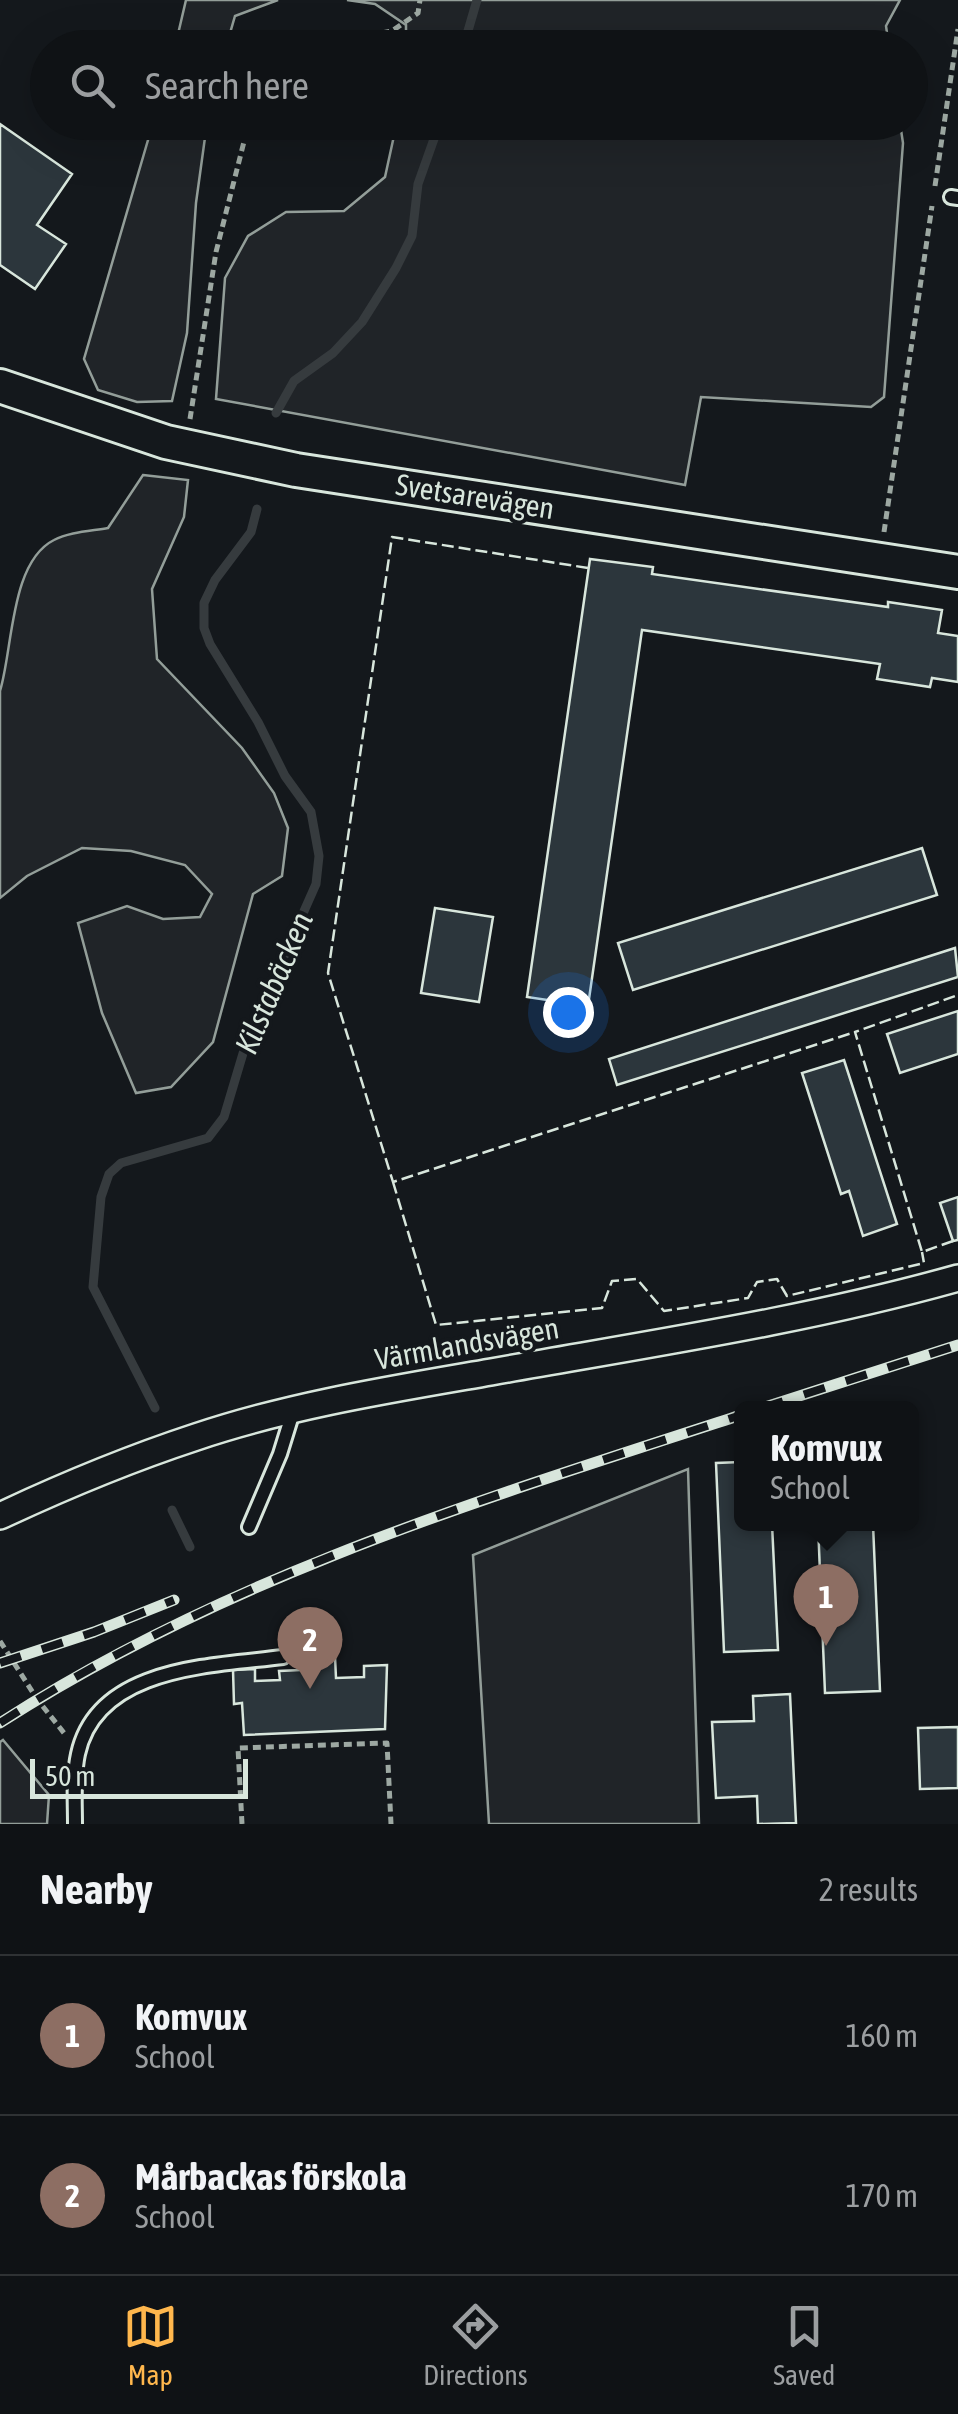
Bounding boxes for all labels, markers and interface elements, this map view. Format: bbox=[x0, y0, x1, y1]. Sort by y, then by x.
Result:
search box bbox=[30, 30, 928, 140]
icon: search bbox=[65, 58, 120, 113]
text: Search here bbox=[145, 64, 309, 107]
street label: Svetsarevägen bbox=[394, 467, 557, 525]
water label: Kilstabäcken bbox=[227, 906, 320, 1059]
your location bbox=[543, 987, 594, 1038]
street label: Värmlandsvägen bbox=[372, 1310, 561, 1376]
popup bbox=[734, 1401, 919, 1531]
text: Komvux bbox=[770, 1426, 883, 1469]
text: School bbox=[770, 1469, 850, 1506]
pin: 1 bbox=[794, 1564, 858, 1646]
pin: 2 bbox=[278, 1606, 342, 1689]
scale bar bbox=[30, 1754, 248, 1798]
text: 50 m bbox=[45, 1760, 95, 1792]
text: Nearby bbox=[40, 1865, 153, 1913]
text: 2 results bbox=[819, 1871, 918, 1908]
text: Komvux bbox=[135, 1995, 247, 2038]
text: 1 bbox=[65, 2017, 80, 2054]
text: 160 m bbox=[845, 2017, 918, 2054]
text: School bbox=[135, 2038, 214, 2075]
text: Mårbackas förskola bbox=[135, 2155, 407, 2198]
text: 2 bbox=[65, 2177, 80, 2214]
text: 170 m bbox=[845, 2177, 918, 2214]
text: School bbox=[135, 2198, 214, 2235]
tab: Map bbox=[123, 2299, 178, 2391]
tab: Directions bbox=[423, 2299, 528, 2391]
tab: Saved bbox=[773, 2299, 835, 2391]

